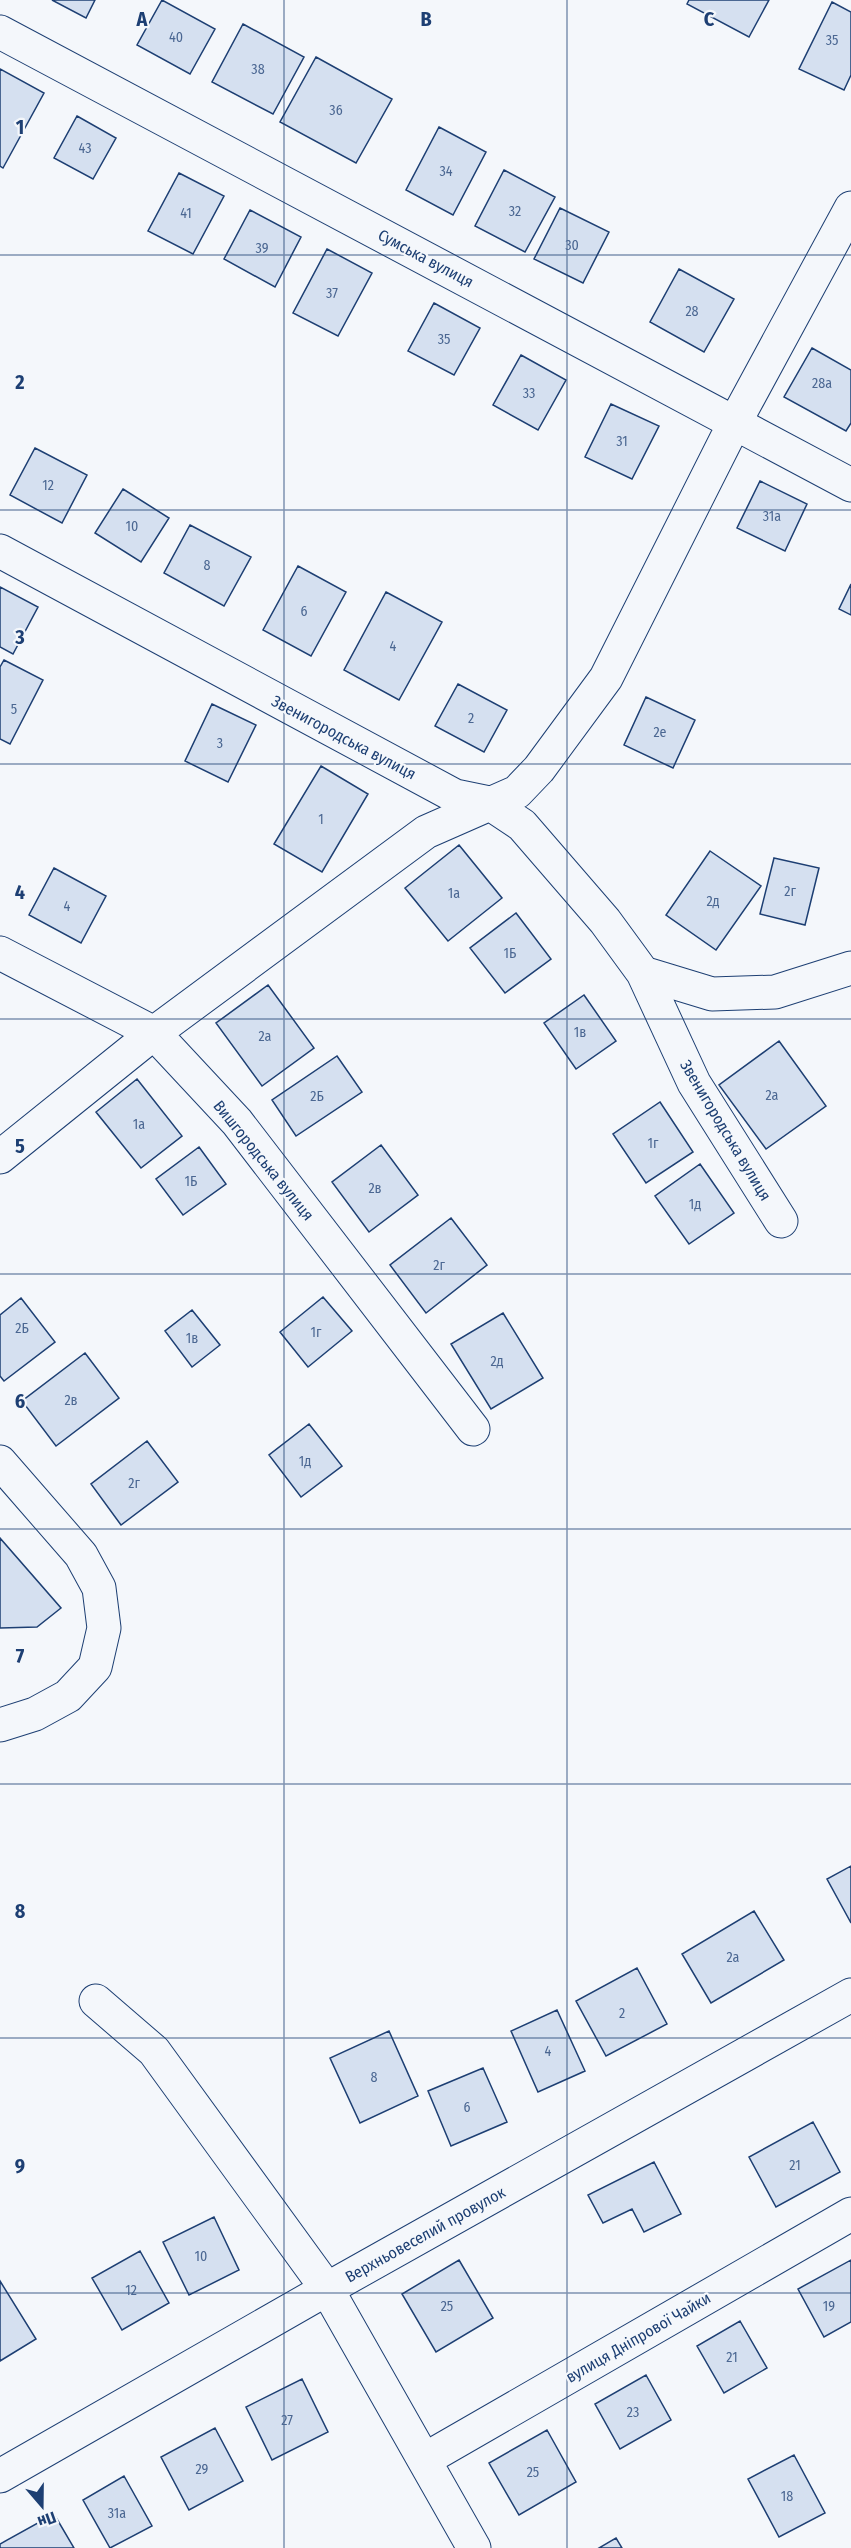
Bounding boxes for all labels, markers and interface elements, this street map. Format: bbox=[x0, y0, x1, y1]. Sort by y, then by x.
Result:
text: A bbox=[136, 7, 149, 31]
text: B bbox=[420, 7, 432, 31]
text: C bbox=[704, 7, 715, 31]
house number: 40 bbox=[169, 29, 183, 46]
house number: 35 bbox=[826, 32, 838, 49]
house number: 38 bbox=[251, 61, 265, 78]
house number: 36 bbox=[329, 102, 343, 119]
text: 1 bbox=[16, 115, 24, 139]
house number: 43 bbox=[79, 140, 91, 157]
house number: 34 bbox=[439, 163, 453, 180]
house number: 32 bbox=[509, 203, 521, 220]
house number: 41 bbox=[180, 205, 192, 222]
street label: Сумська вулиця bbox=[375, 225, 477, 292]
house number: 30 bbox=[565, 237, 579, 254]
house number: 39 bbox=[256, 240, 269, 257]
house number: 37 bbox=[326, 285, 338, 302]
house number: 28 bbox=[685, 303, 699, 320]
house number: 35 bbox=[438, 331, 450, 348]
text: 2 bbox=[14, 370, 25, 394]
house number: 28а bbox=[812, 375, 832, 392]
house number: 33 bbox=[523, 385, 535, 402]
house number: 31 bbox=[616, 433, 628, 450]
house number: 12 bbox=[42, 477, 54, 494]
house number: 31а bbox=[763, 508, 781, 525]
house number: 10 bbox=[126, 518, 138, 535]
house number: 8 bbox=[204, 557, 211, 574]
house number: 6 bbox=[301, 603, 308, 620]
text: 3 bbox=[14, 625, 25, 649]
house number: 4 bbox=[390, 638, 397, 655]
street label: Звенигородська вулиця bbox=[268, 691, 419, 784]
house number: 5 bbox=[11, 701, 17, 718]
house number: 2 bbox=[468, 710, 474, 727]
house number: 2е bbox=[654, 724, 666, 741]
house number: 3 bbox=[217, 735, 223, 752]
house number: 1 bbox=[318, 811, 324, 828]
text: 4 bbox=[15, 880, 25, 904]
house number: 2г bbox=[784, 883, 796, 900]
house number: 1а bbox=[448, 885, 460, 902]
house number: 2д bbox=[706, 893, 720, 910]
house number: 4 bbox=[64, 898, 71, 915]
house number: 1Б bbox=[504, 945, 516, 962]
house number: 1в bbox=[574, 1024, 586, 1041]
house number: 2а bbox=[259, 1028, 272, 1045]
street label: Звенигородська вулиця bbox=[676, 1056, 775, 1204]
house number: 2а bbox=[766, 1087, 779, 1104]
house number: 2Б bbox=[310, 1088, 324, 1105]
street label: Вишгородська вулиця bbox=[209, 1096, 318, 1224]
house number: 1а bbox=[133, 1116, 145, 1133]
text: 5 bbox=[15, 1134, 25, 1158]
house number: 1г bbox=[648, 1135, 659, 1152]
house number: 1Б bbox=[185, 1173, 197, 1190]
house number: 2в bbox=[368, 1180, 382, 1197]
house number: 1д bbox=[689, 1196, 701, 1213]
house number: 2г bbox=[433, 1257, 445, 1274]
house number: 2Б bbox=[15, 1320, 29, 1337]
house number: 1г bbox=[311, 1324, 322, 1341]
house number: 1в bbox=[186, 1330, 198, 1347]
house number: 2д bbox=[490, 1353, 504, 1370]
text: 6 bbox=[15, 1389, 25, 1413]
house number: 2в bbox=[64, 1392, 78, 1409]
house number: 1д bbox=[299, 1453, 311, 1470]
house number: 2г bbox=[128, 1475, 140, 1492]
text: 7 bbox=[16, 1644, 25, 1668]
text: 8 bbox=[15, 1899, 26, 1923]
house number: 2а bbox=[727, 1949, 740, 1966]
house number: 2 bbox=[619, 2005, 625, 2022]
house number: 4 bbox=[545, 2043, 552, 2060]
house number: 8 bbox=[371, 2069, 378, 2086]
house number: 6 bbox=[464, 2099, 471, 2116]
text: 9 bbox=[15, 2154, 25, 2178]
house number: 21 bbox=[789, 2157, 801, 2174]
street label: Верхньовеселий провулок bbox=[342, 2182, 509, 2286]
house number: 10 bbox=[195, 2248, 207, 2265]
house number: 12 bbox=[125, 2282, 137, 2299]
street label: вулиця Дніпрової Чайки bbox=[562, 2288, 714, 2387]
house number: 25 bbox=[441, 2298, 453, 2315]
house number: 19 bbox=[823, 2298, 835, 2315]
house number: 21 bbox=[726, 2349, 738, 2366]
house number: 23 bbox=[627, 2404, 639, 2421]
house number: 27 bbox=[281, 2412, 293, 2429]
house number: 29 bbox=[196, 2461, 209, 2478]
house number: 25 bbox=[527, 2464, 539, 2481]
north arrow bbox=[12, 2476, 72, 2536]
house number: 18 bbox=[781, 2488, 793, 2505]
house number: 31а bbox=[108, 2505, 126, 2522]
text: Пн bbox=[35, 2508, 59, 2532]

